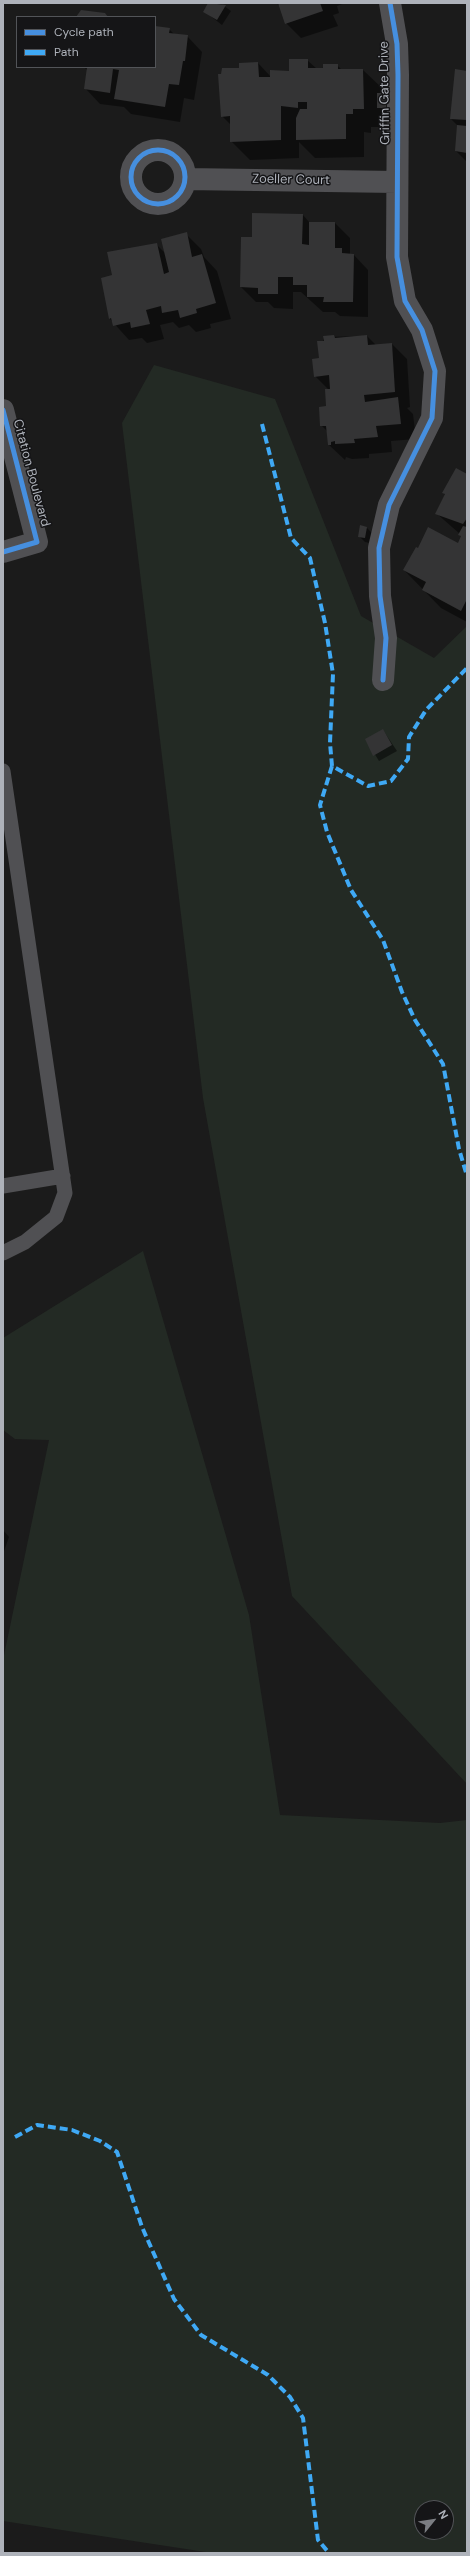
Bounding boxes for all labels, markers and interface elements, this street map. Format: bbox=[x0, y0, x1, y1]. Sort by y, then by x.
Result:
legend bbox=[16, 16, 156, 68]
text: Cycle path bbox=[54, 24, 114, 40]
street label: Griffin Gate Drive bbox=[376, 41, 394, 145]
text: Path bbox=[54, 44, 79, 60]
street label: Zoeller Court bbox=[252, 172, 330, 188]
street label: Citation Boulevard bbox=[9, 418, 53, 528]
north arrow bbox=[414, 2500, 454, 2540]
text: N bbox=[435, 2508, 452, 2521]

